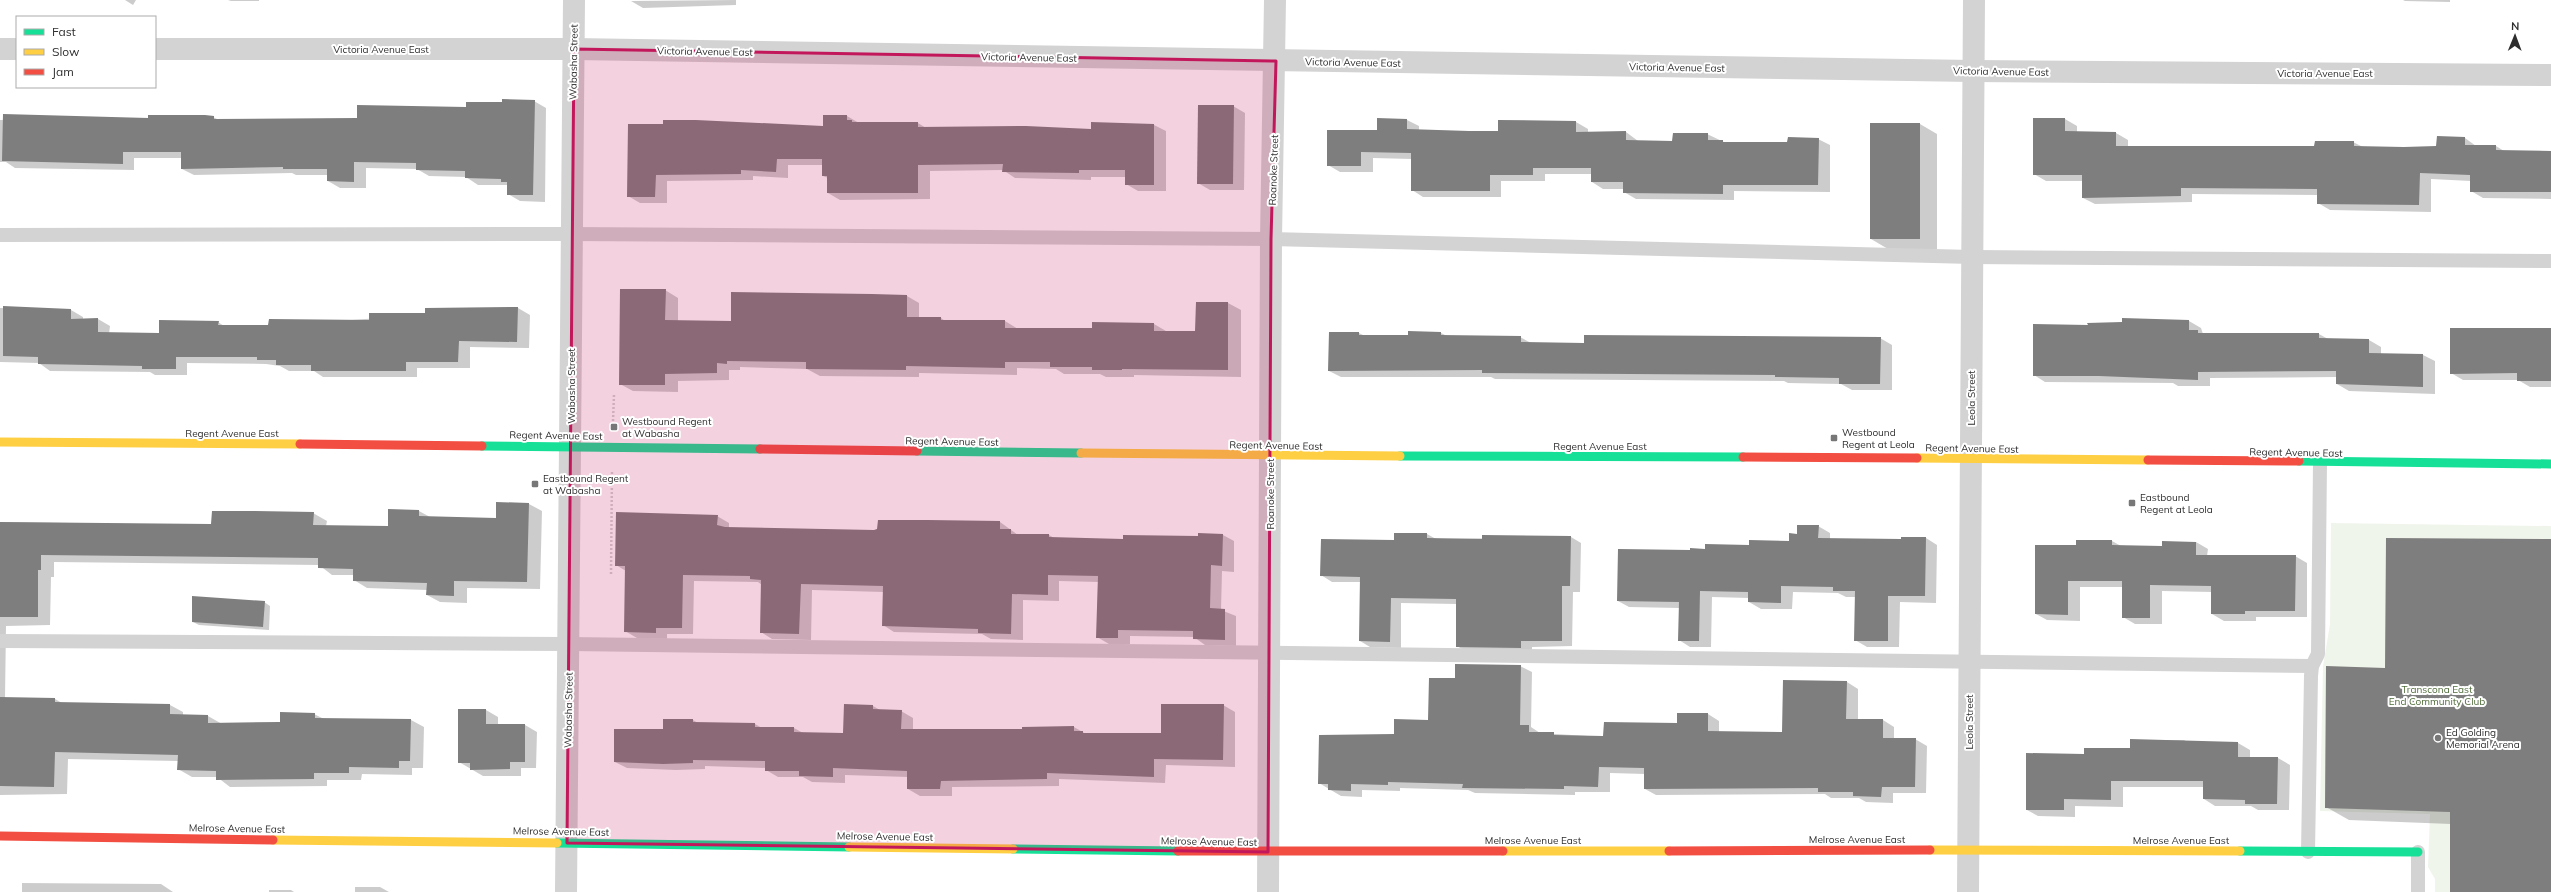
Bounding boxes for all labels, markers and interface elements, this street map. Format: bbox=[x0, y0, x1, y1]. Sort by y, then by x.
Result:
legend bbox=[16, 16, 156, 88]
north arrow bbox=[2495, 16, 2535, 56]
text: N bbox=[2511, 19, 2519, 33]
text: Fast bbox=[52, 24, 76, 39]
street label: Wabasha Street bbox=[566, 24, 581, 100]
street label: Victoria Avenue East bbox=[333, 43, 429, 56]
text: Slow bbox=[52, 44, 80, 59]
street label: Victoria Avenue East bbox=[657, 44, 753, 59]
street label: Victoria Avenue East bbox=[981, 50, 1077, 65]
street label: Victoria Avenue East bbox=[1305, 55, 1401, 70]
street label: Victoria Avenue East bbox=[1629, 60, 1725, 75]
text: Jam bbox=[52, 64, 74, 79]
street label: Victoria Avenue East bbox=[1953, 64, 2049, 79]
street label: Victoria Avenue East bbox=[2277, 67, 2373, 80]
street label: Roanoke Street bbox=[1266, 134, 1281, 206]
street label: Wabasha Street bbox=[565, 348, 578, 424]
street label: Leola Street bbox=[1965, 370, 1978, 426]
place label: Westbound Regent at Wabasha bbox=[622, 415, 712, 440]
marker: Westbound Regent at Wabasha bbox=[609, 422, 619, 432]
place label: Westbound Regent at Leola bbox=[1842, 426, 1915, 451]
street label: Regent Avenue East bbox=[185, 427, 279, 440]
street label: Regent Avenue East bbox=[509, 428, 603, 443]
marker: Westbound Regent at Leola bbox=[1829, 433, 1839, 443]
street label: Regent Avenue East bbox=[905, 434, 999, 449]
street label: Regent Avenue East bbox=[1229, 438, 1323, 453]
street label: Regent Avenue East bbox=[1553, 440, 1647, 453]
street label: Regent Avenue East bbox=[1925, 441, 2019, 456]
street label: Regent Avenue East bbox=[2249, 445, 2343, 460]
street label: Roanoke Street bbox=[1264, 458, 1277, 529]
place label: Eastbound Regent at Wabasha bbox=[543, 472, 629, 497]
marker: Eastbound Regent at Wabasha bbox=[530, 479, 540, 489]
place label: Eastbound Regent at Leola bbox=[2140, 491, 2213, 516]
marker: Eastbound Regent at Leola bbox=[2127, 498, 2137, 508]
street label: Wabasha Street bbox=[561, 672, 576, 748]
park label: Transcona East End Community Club bbox=[2389, 683, 2485, 708]
street label: Leola Street bbox=[1963, 694, 1976, 750]
place label: Ed Golding Memorial Arena bbox=[2446, 726, 2520, 751]
marker: Ed Golding Memorial Arena bbox=[2433, 733, 2443, 743]
street label: Melrose Avenue East bbox=[189, 821, 286, 836]
street label: Melrose Avenue East bbox=[513, 824, 610, 839]
street label: Melrose Avenue East bbox=[837, 829, 934, 844]
street label: Melrose Avenue East bbox=[1809, 833, 1906, 846]
street label: Melrose Avenue East bbox=[1161, 834, 1258, 849]
street label: Melrose Avenue East bbox=[1485, 834, 1582, 847]
street label: Melrose Avenue East bbox=[2133, 834, 2230, 847]

